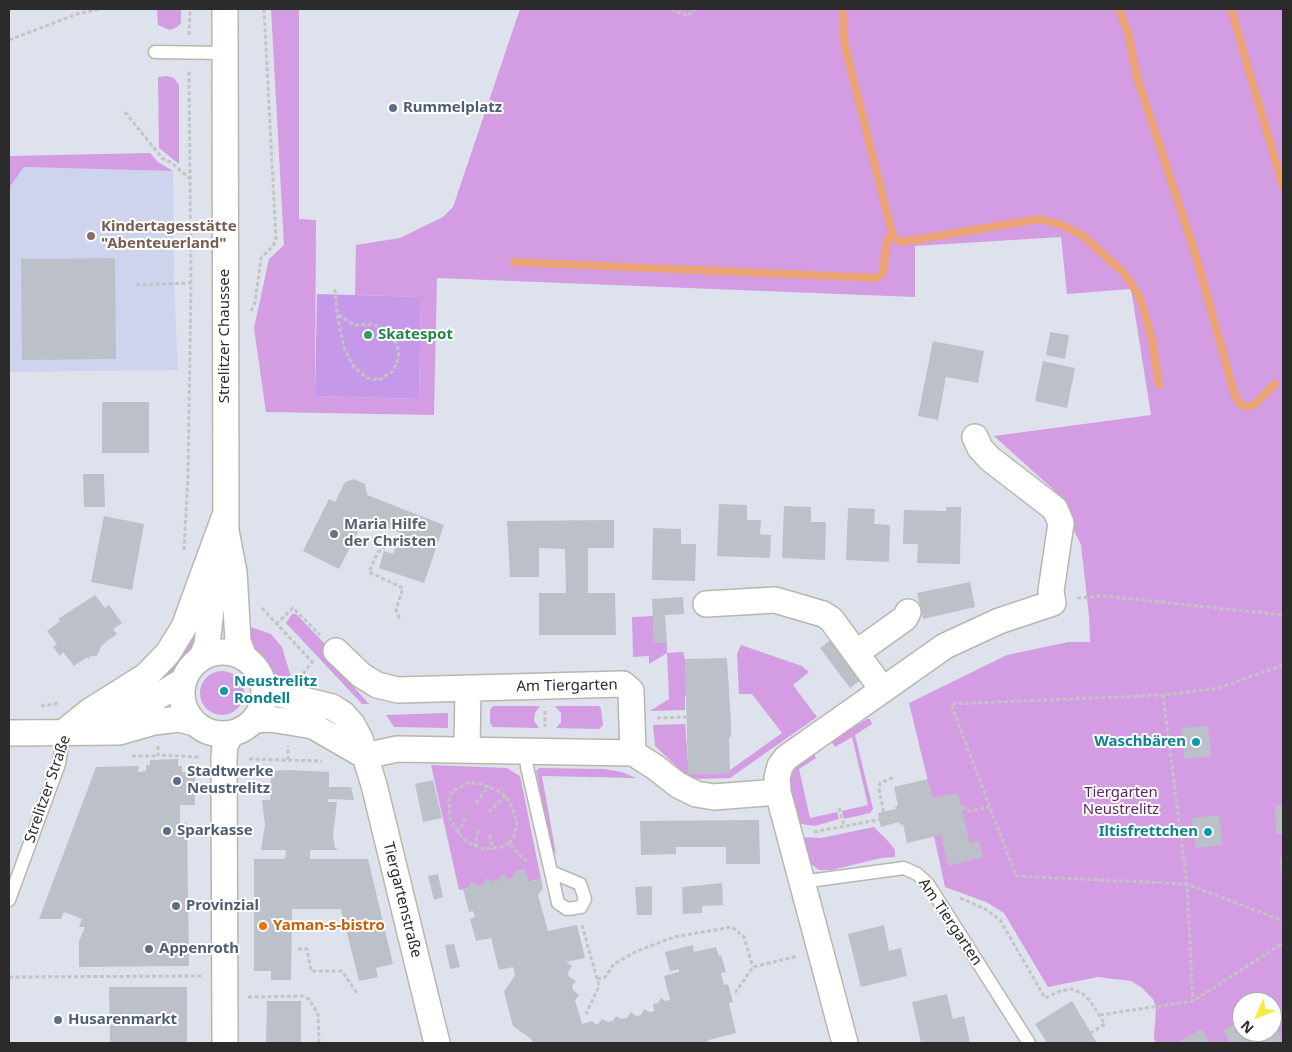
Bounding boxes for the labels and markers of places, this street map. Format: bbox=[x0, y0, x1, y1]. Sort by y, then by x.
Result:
place label: Rummelplatz bbox=[403, 99, 502, 117]
marker: Rummelplatz bbox=[387, 102, 399, 114]
place label: Kindertagesstätte "Abenteuerland" bbox=[101, 218, 237, 253]
marker: Kindertagesstätte "Abenteuerland" bbox=[85, 230, 97, 242]
place label: Skatespot bbox=[378, 326, 453, 344]
marker: Skatespot bbox=[362, 329, 374, 341]
place label: Maria Hilfe der Christen bbox=[344, 516, 436, 551]
marker: Maria Hilfe der Christen bbox=[328, 528, 340, 540]
place label: Neustrelitz Rondell bbox=[234, 673, 317, 708]
marker: Neustrelitz Rondell bbox=[218, 685, 230, 697]
place label: Waschbären bbox=[1094, 733, 1186, 751]
marker: Waschbären bbox=[1190, 736, 1202, 748]
place label: Stadtwerke Neustrelitz bbox=[187, 763, 274, 798]
marker: Stadtwerke Neustrelitz bbox=[171, 775, 183, 787]
place label: Sparkasse bbox=[177, 822, 253, 840]
place label: Iltisfrettchen bbox=[1099, 823, 1198, 841]
marker: Sparkasse bbox=[161, 825, 173, 837]
marker: Iltisfrettchen bbox=[1202, 826, 1214, 838]
place label: Provinzial bbox=[186, 897, 259, 915]
marker: Provinzial bbox=[170, 900, 182, 912]
place label: Yaman-s-bistro bbox=[273, 917, 385, 935]
marker: Yaman-s-bistro bbox=[257, 920, 269, 932]
place label: Appenroth bbox=[159, 940, 239, 958]
marker: Appenroth bbox=[143, 943, 155, 955]
place label: Husarenmarkt bbox=[68, 1011, 177, 1029]
marker: Husarenmarkt bbox=[52, 1014, 64, 1026]

